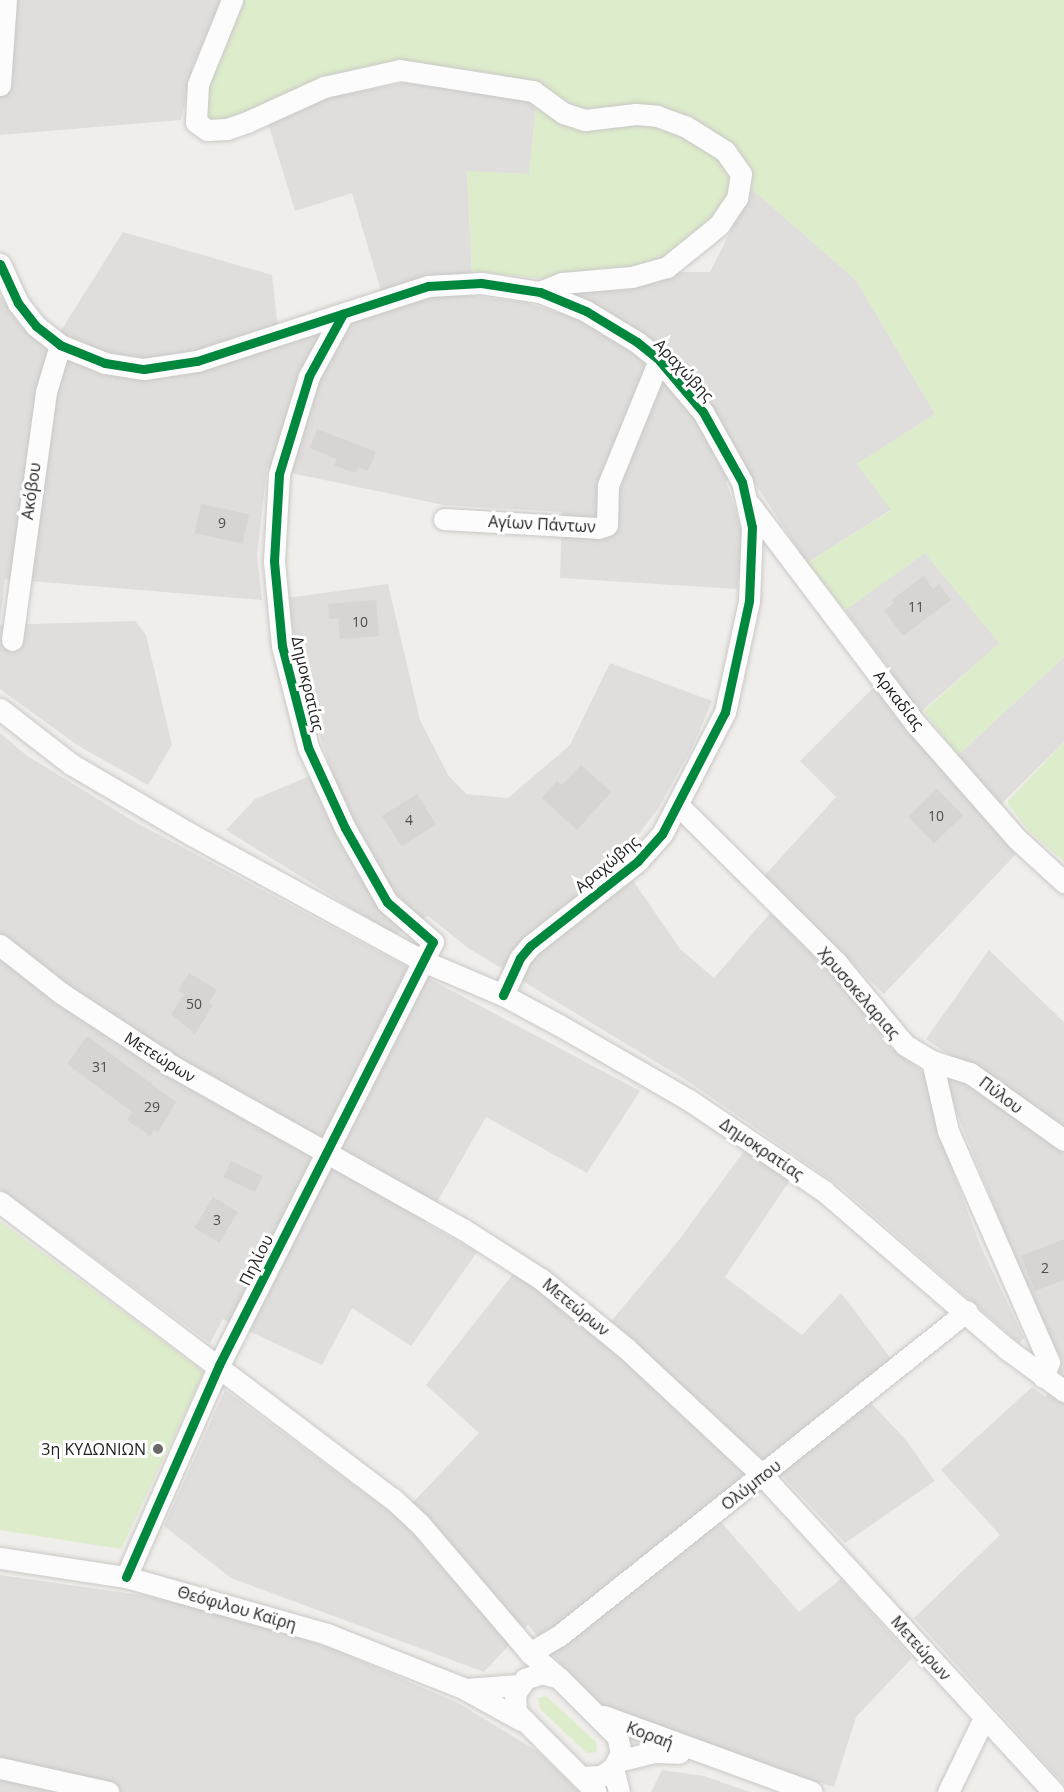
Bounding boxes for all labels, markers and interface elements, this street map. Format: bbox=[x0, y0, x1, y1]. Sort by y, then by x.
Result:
street label: Αραχώβης bbox=[650, 335, 718, 405]
street label: Ακόβου bbox=[17, 461, 45, 521]
street label: Αγίων Πάντων bbox=[488, 512, 596, 536]
house number: 9 bbox=[218, 515, 226, 531]
house number: 11 bbox=[908, 599, 924, 615]
house number: 10 bbox=[352, 614, 368, 630]
street label: Δημοκρατίας bbox=[288, 635, 328, 733]
street label: Αρκαδίας bbox=[870, 666, 928, 734]
house number: 10 bbox=[928, 808, 944, 824]
house number: 4 bbox=[405, 812, 413, 828]
street label: Αραχώβης bbox=[571, 832, 643, 896]
street label: Χρυσοκελαριας bbox=[814, 943, 904, 1043]
house number: 50 bbox=[186, 996, 202, 1012]
street label: Μετεώρων bbox=[121, 1028, 199, 1086]
house number: 31 bbox=[92, 1059, 108, 1075]
street label: Πύλου bbox=[976, 1072, 1026, 1118]
house number: 29 bbox=[144, 1099, 160, 1115]
street label: Δημοκρατίας bbox=[716, 1114, 808, 1184]
house number: 3 bbox=[213, 1212, 221, 1228]
street label: Πηλίου bbox=[235, 1231, 277, 1289]
house number: 2 bbox=[1041, 1260, 1049, 1276]
street label: Μετεώρων bbox=[539, 1274, 613, 1340]
place label: 3η ΚΥΔΩΝΙΩΝ bbox=[41, 1439, 146, 1459]
marker: 3η ΚΥΔΩΝΙΩΝ bbox=[151, 1442, 165, 1456]
street label: Ολύμπου bbox=[717, 1456, 785, 1514]
street label: Θεόφιλου Καϊρη bbox=[175, 1582, 299, 1634]
street label: Μετεώρων bbox=[887, 1612, 955, 1684]
street label: Κοραή bbox=[624, 1717, 676, 1753]

